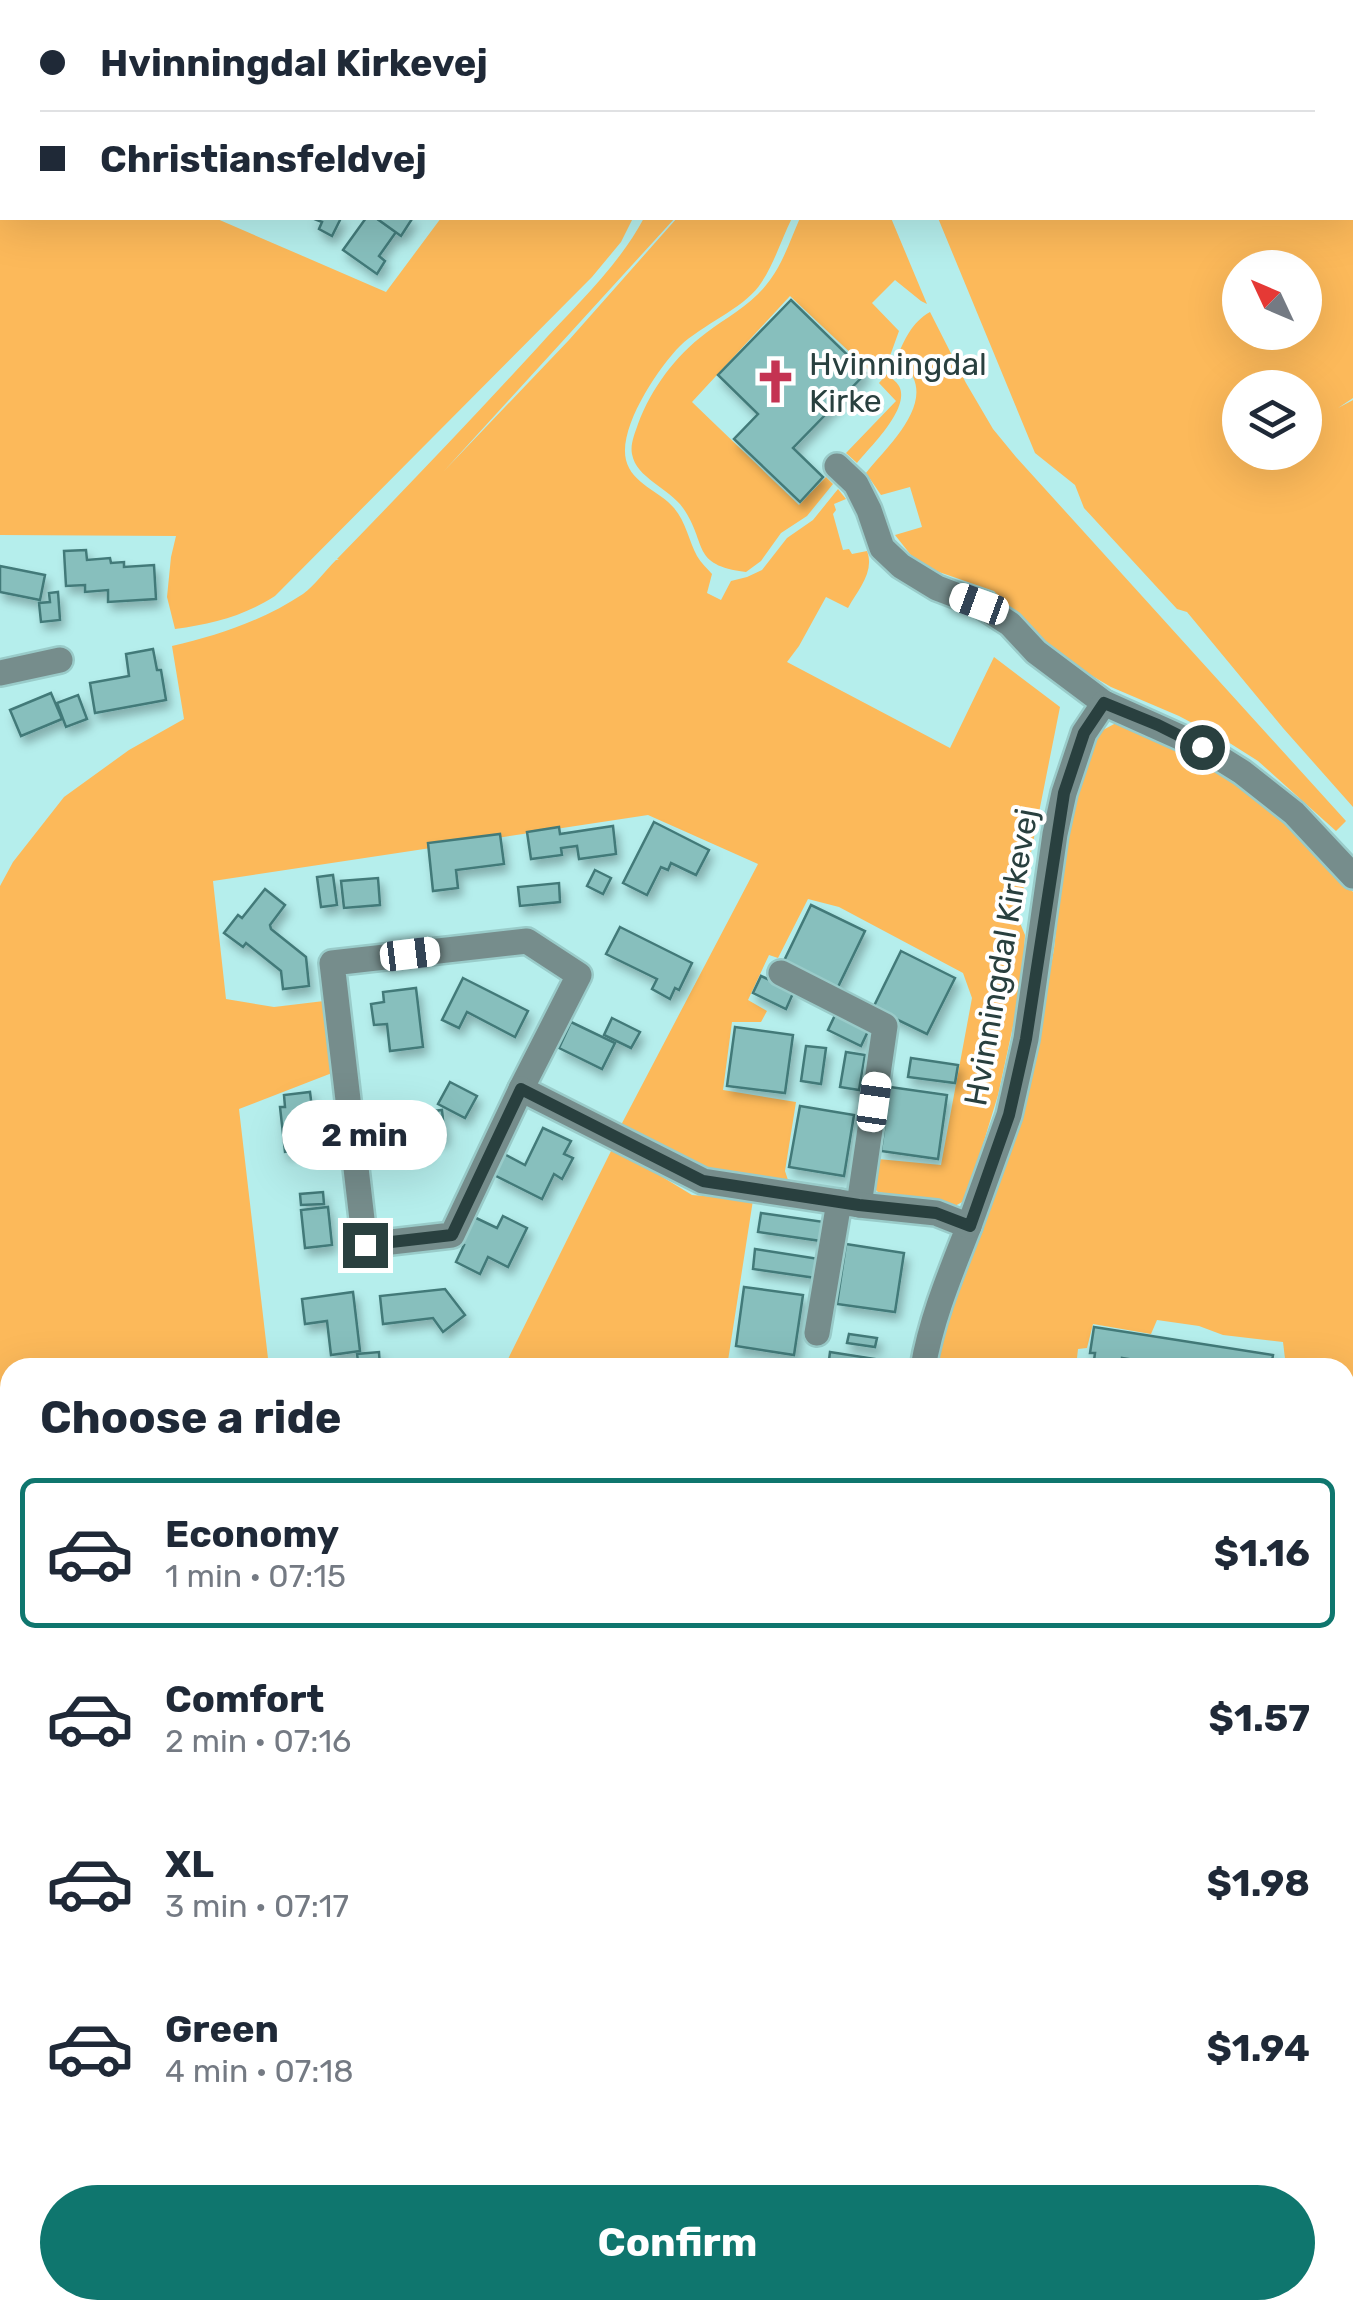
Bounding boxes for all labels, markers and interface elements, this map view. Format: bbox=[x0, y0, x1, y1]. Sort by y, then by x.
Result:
text: Hvinningdal Kirkevej bbox=[100, 40, 488, 86]
text: Christiansfeldvej bbox=[100, 136, 427, 182]
north arrow bbox=[1222, 250, 1322, 350]
map controls bbox=[1222, 250, 1322, 470]
place label: Hvinningdal Kirke bbox=[809, 345, 987, 420]
church icon: Hvinningdal Kirke bbox=[752, 358, 800, 406]
button: layers bbox=[1222, 370, 1322, 470]
car bbox=[946, 580, 1012, 628]
route start bbox=[1180, 725, 1225, 770]
street label: Hvinningdal Kirkevej bbox=[956, 805, 1046, 1109]
car bbox=[378, 935, 442, 973]
car bbox=[855, 1070, 893, 1134]
callout: 2 min bbox=[282, 1100, 448, 1170]
text: 2 min bbox=[321, 1116, 408, 1154]
route end bbox=[343, 1223, 388, 1268]
text: Choose a ride bbox=[40, 1391, 342, 1444]
icon: car bbox=[45, 1508, 135, 1598]
text: Economy bbox=[165, 1511, 339, 1557]
text: $1.16 bbox=[1214, 1530, 1310, 1576]
text: 1 min · 07:15 bbox=[165, 1557, 346, 1595]
icon: car bbox=[45, 1673, 135, 1763]
text: Comfort bbox=[165, 1676, 324, 1722]
text: $1.57 bbox=[1209, 1695, 1310, 1741]
text: 2 min · 07:16 bbox=[165, 1722, 351, 1760]
icon: car bbox=[45, 1838, 135, 1928]
text: XL bbox=[165, 1841, 214, 1887]
text: $1.98 bbox=[1206, 1860, 1310, 1906]
text: 3 min · 07:17 bbox=[165, 1887, 349, 1925]
icon: car bbox=[45, 2003, 135, 2093]
text: Green bbox=[165, 2006, 279, 2052]
text: $1.94 bbox=[1206, 2025, 1310, 2071]
text: 4 min · 07:18 bbox=[165, 2052, 354, 2090]
button: Confirm bbox=[40, 2185, 1315, 2300]

